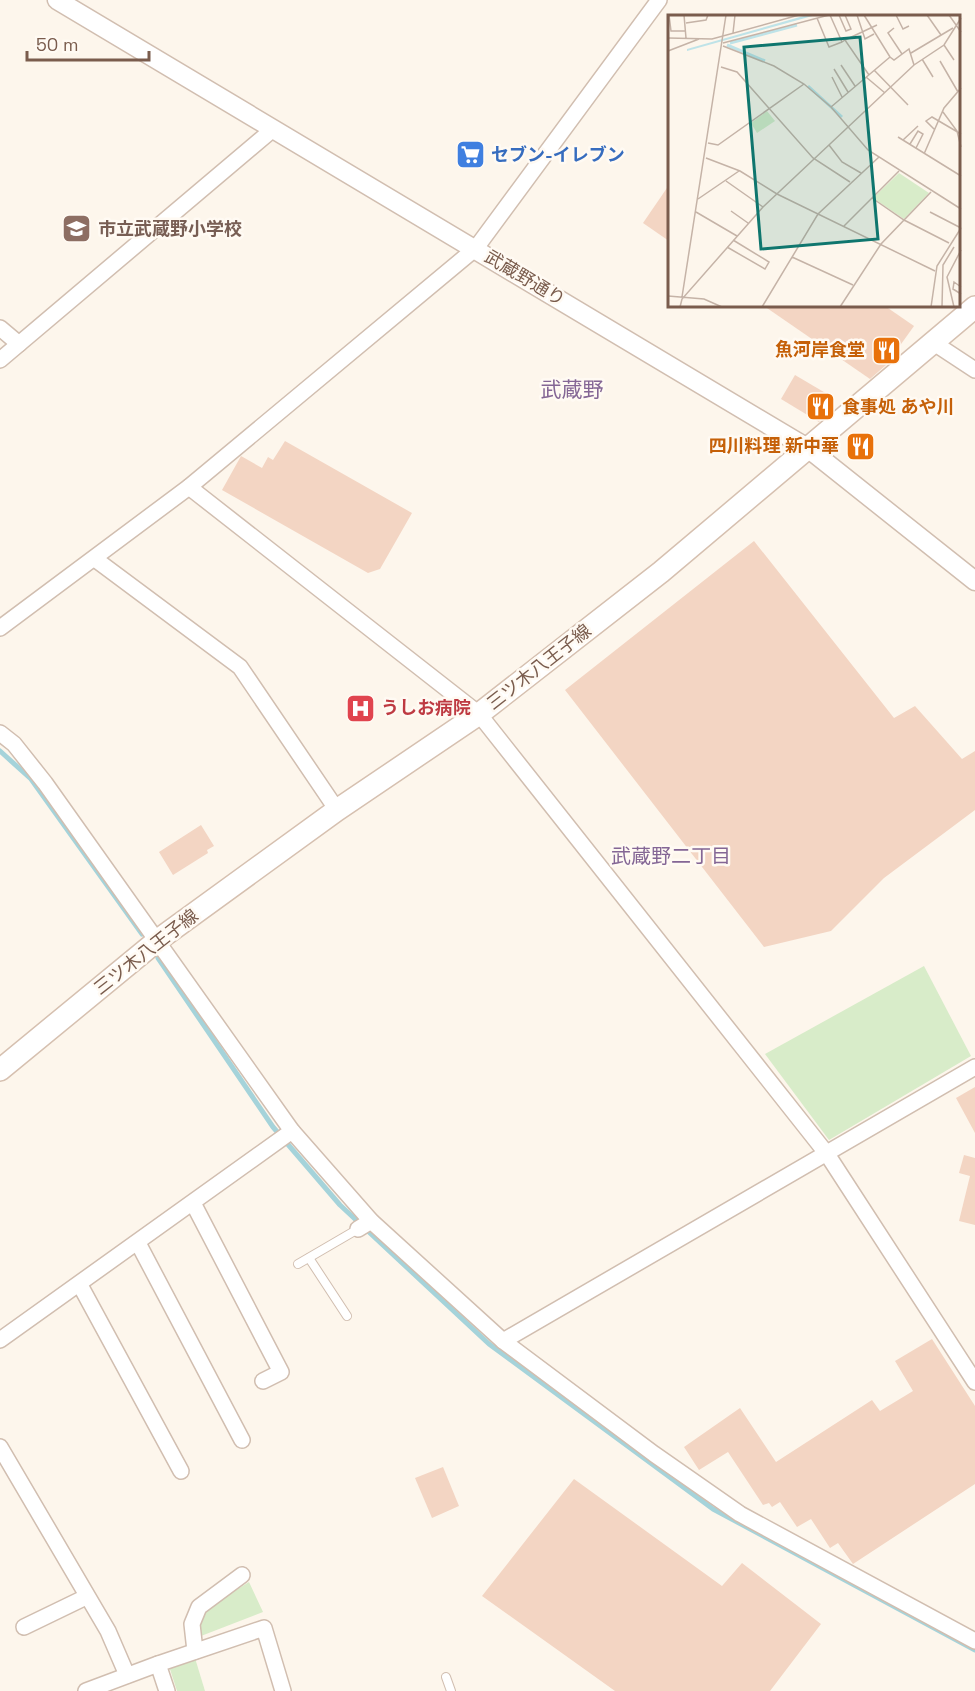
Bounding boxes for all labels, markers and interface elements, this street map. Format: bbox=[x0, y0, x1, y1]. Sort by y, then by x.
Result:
inset map bbox=[668, 15, 960, 308]
scale bar bbox=[27, 24, 148, 62]
text: 50 m bbox=[36, 33, 78, 56]
supermarket icon: セブン-イレブン bbox=[454, 139, 486, 171]
place label: セブン-イレブン bbox=[491, 143, 625, 166]
school or university icon: 市立武蔵野小学校 bbox=[61, 213, 93, 245]
place label: 市立武蔵野小学校 bbox=[98, 217, 242, 240]
street label: 武蔵野通り bbox=[481, 245, 570, 311]
restaurant icon: 魚河岸食堂 bbox=[870, 334, 902, 366]
place label: 魚河岸食堂 bbox=[775, 338, 865, 361]
district label: 武蔵野 bbox=[541, 376, 604, 403]
restaurant icon: 食事処 あや川 bbox=[805, 391, 837, 423]
place label: 食事処 あや川 bbox=[842, 395, 955, 418]
restaurant icon: 四川料理 新中華 bbox=[844, 430, 876, 462]
place label: 四川料理 新中華 bbox=[708, 434, 839, 457]
street label: 三ツ木八王子線 bbox=[482, 619, 595, 714]
hospital icon: うしお病院 bbox=[344, 692, 376, 724]
place label: うしお病院 bbox=[381, 696, 471, 719]
district label: 武蔵野二丁目 bbox=[611, 843, 731, 869]
street label: 三ツ木八王子線 bbox=[89, 904, 202, 999]

